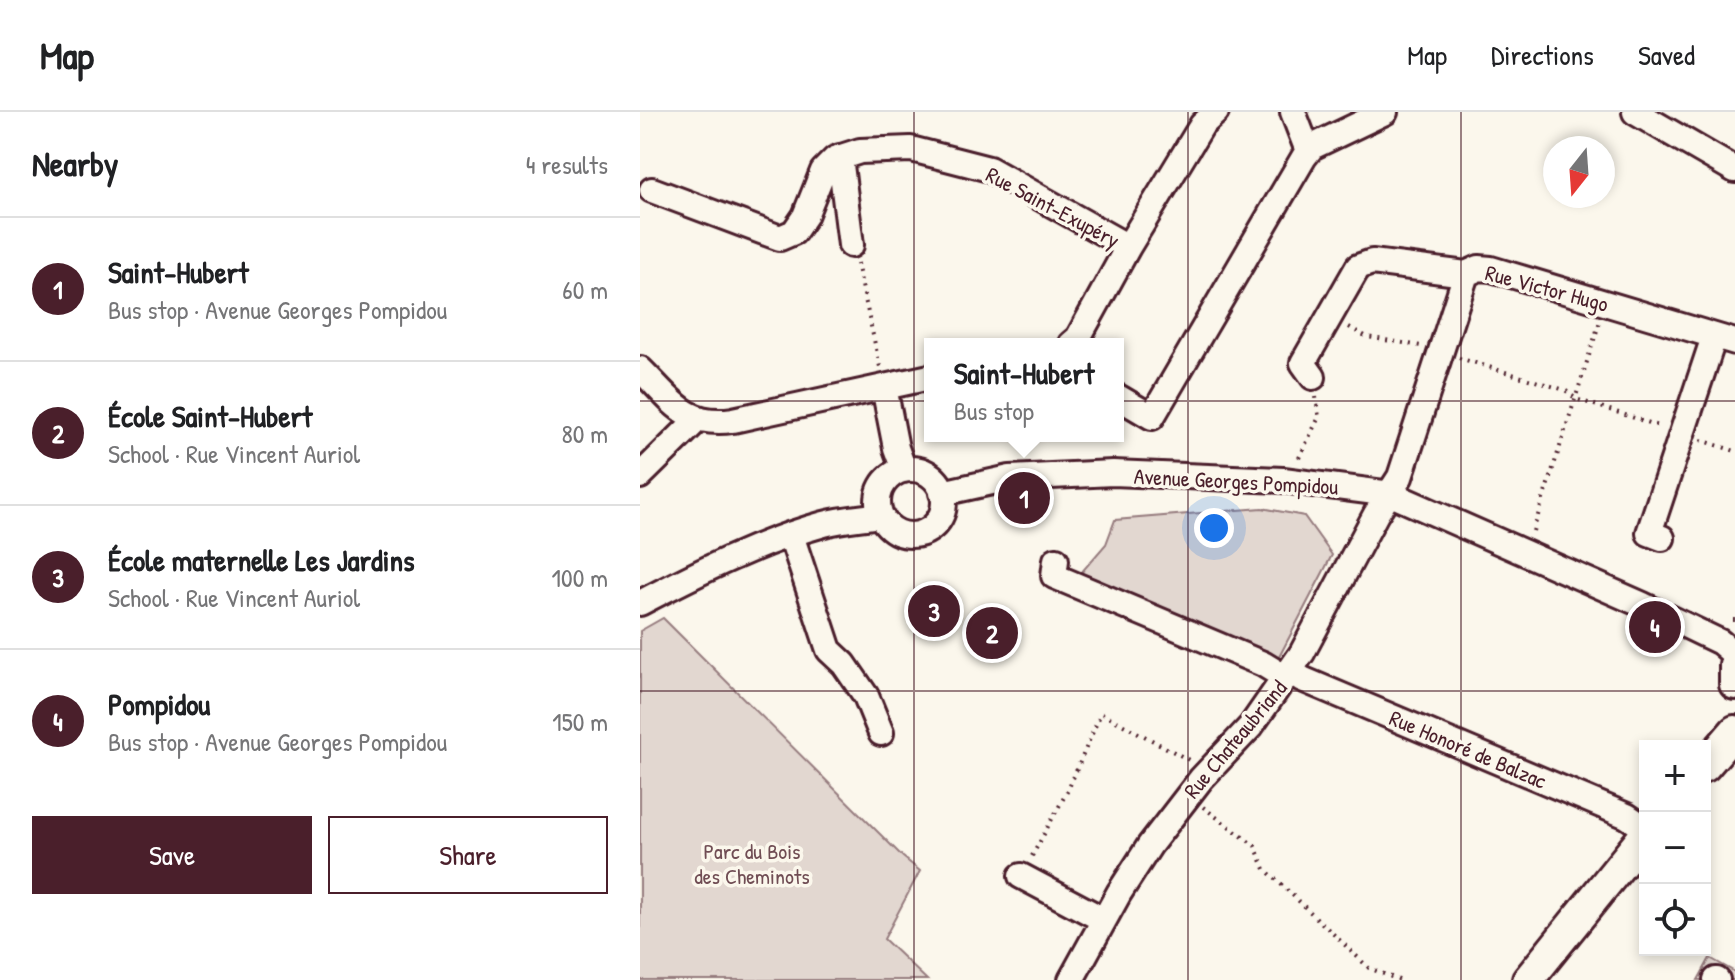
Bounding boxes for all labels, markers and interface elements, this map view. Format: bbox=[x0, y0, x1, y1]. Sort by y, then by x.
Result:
text: Map bbox=[40, 29, 94, 81]
text: Map bbox=[1407, 36, 1447, 74]
text: Directions bbox=[1491, 36, 1594, 74]
text: Saved bbox=[1638, 36, 1695, 74]
north arrow bbox=[1543, 136, 1615, 208]
text: Nearby bbox=[32, 141, 118, 187]
text: 4 results bbox=[526, 147, 608, 182]
street label: Rue Saint-Exupéry bbox=[981, 159, 1125, 255]
text: Saint-Hubert bbox=[108, 252, 248, 292]
street label: Rue Victor Hugo bbox=[1482, 257, 1612, 319]
text: 1 bbox=[53, 272, 63, 307]
text: 60 m bbox=[562, 272, 608, 307]
text: Bus stop · Avenue Georges Pompidou bbox=[108, 292, 447, 327]
popup bbox=[924, 338, 1124, 442]
text: Saint-Hubert bbox=[954, 353, 1094, 393]
text: Bus stop bbox=[954, 393, 1034, 428]
text: École Saint-Hubert bbox=[108, 396, 312, 436]
text: 2 bbox=[52, 416, 64, 451]
text: 80 m bbox=[561, 416, 608, 451]
text: School · Rue Vincent Auriol bbox=[108, 436, 360, 471]
street label: Avenue Georges Pompidou bbox=[1133, 461, 1339, 501]
pin: 1 bbox=[998, 468, 1050, 528]
your location bbox=[1194, 508, 1234, 548]
text: École maternelle Les Jardins bbox=[108, 540, 415, 580]
text: 3 bbox=[52, 560, 64, 595]
text: 100 m bbox=[552, 560, 608, 595]
text: School · Rue Vincent Auriol bbox=[108, 580, 360, 615]
pin: 3 bbox=[908, 581, 960, 641]
pin: 4 bbox=[1629, 597, 1681, 657]
pin: 2 bbox=[966, 603, 1018, 663]
street label: Rue Chateaubriand bbox=[1177, 673, 1294, 805]
text: Pompidou bbox=[108, 684, 210, 724]
street label: Rue Honoré de Balzac bbox=[1385, 702, 1551, 796]
text: 4 bbox=[53, 704, 63, 739]
text: 150 m bbox=[552, 704, 608, 739]
text: Bus stop · Avenue Georges Pompidou bbox=[108, 724, 447, 759]
map controls bbox=[1639, 740, 1711, 956]
button: + bbox=[1639, 740, 1711, 812]
button: − bbox=[1639, 812, 1711, 884]
button: Save bbox=[32, 816, 312, 894]
button: Share bbox=[328, 816, 608, 894]
park label: Parc du Bois des Cheminots bbox=[694, 836, 810, 891]
button: locate bbox=[1639, 884, 1711, 956]

